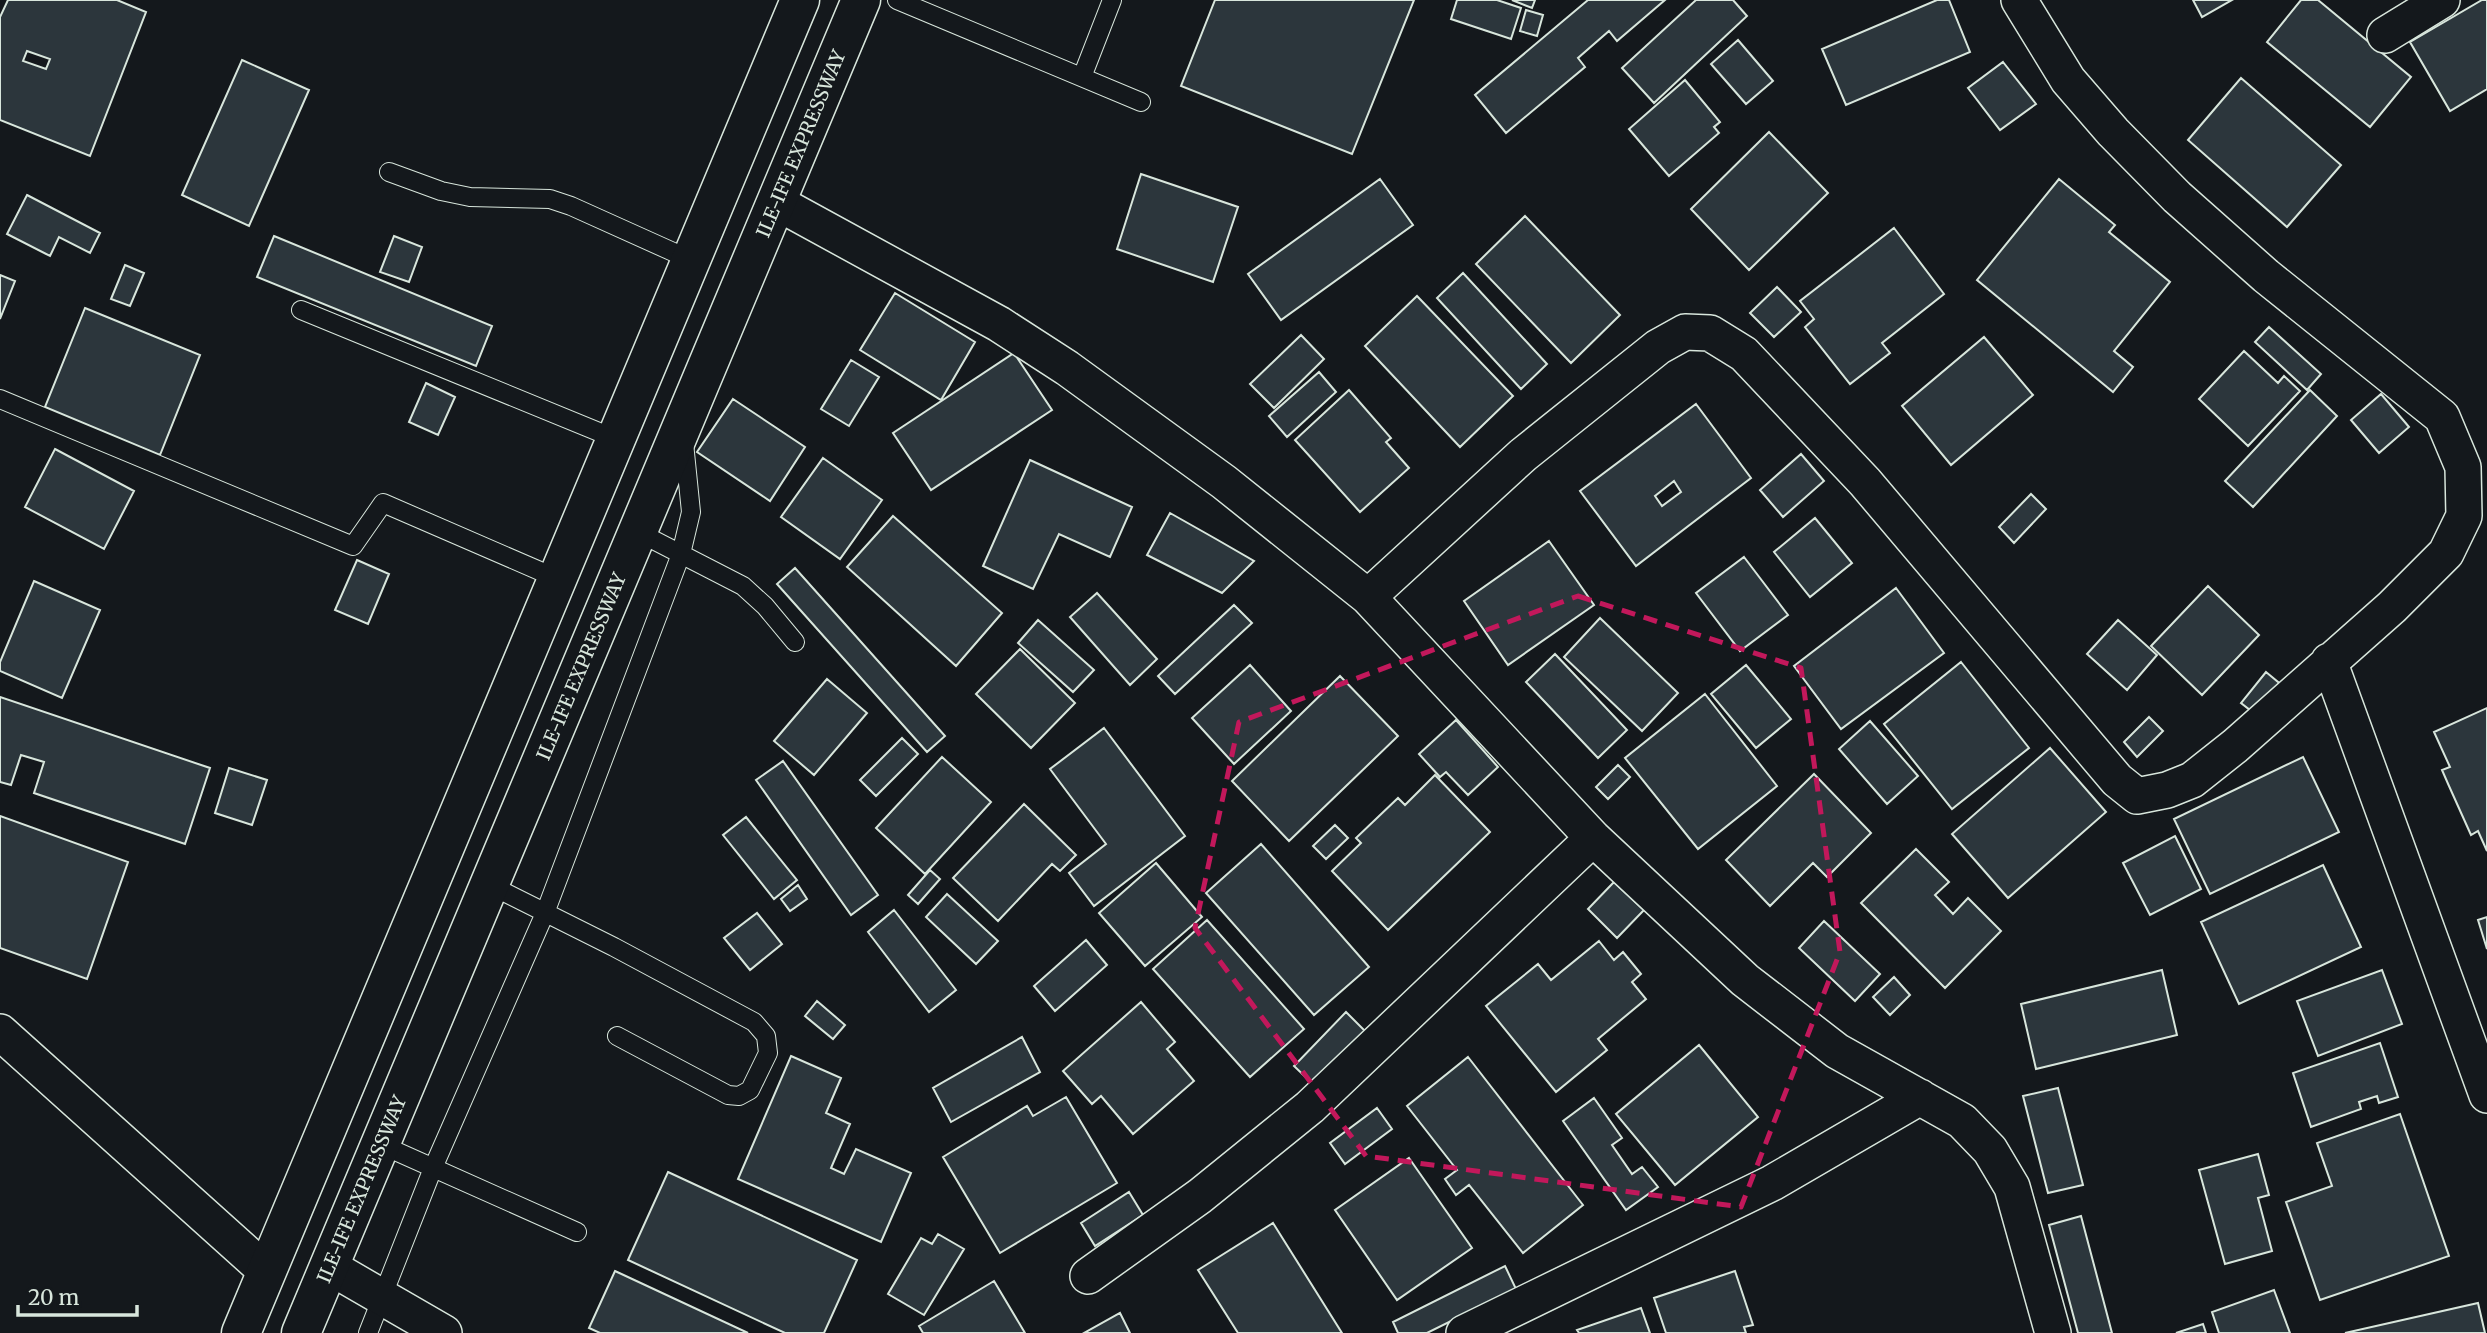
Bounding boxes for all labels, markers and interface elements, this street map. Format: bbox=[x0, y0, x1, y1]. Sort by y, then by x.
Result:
street label: ILE-IFE EXPRESSWAY bbox=[751, 46, 851, 241]
street label: ILE-IFE EXPRESSWAY bbox=[531, 568, 631, 764]
street label: ILE-IFE EXPRESSWAY bbox=[311, 1091, 412, 1286]
scale bar bbox=[18, 1274, 136, 1318]
text: 20 m bbox=[28, 1284, 80, 1311]

